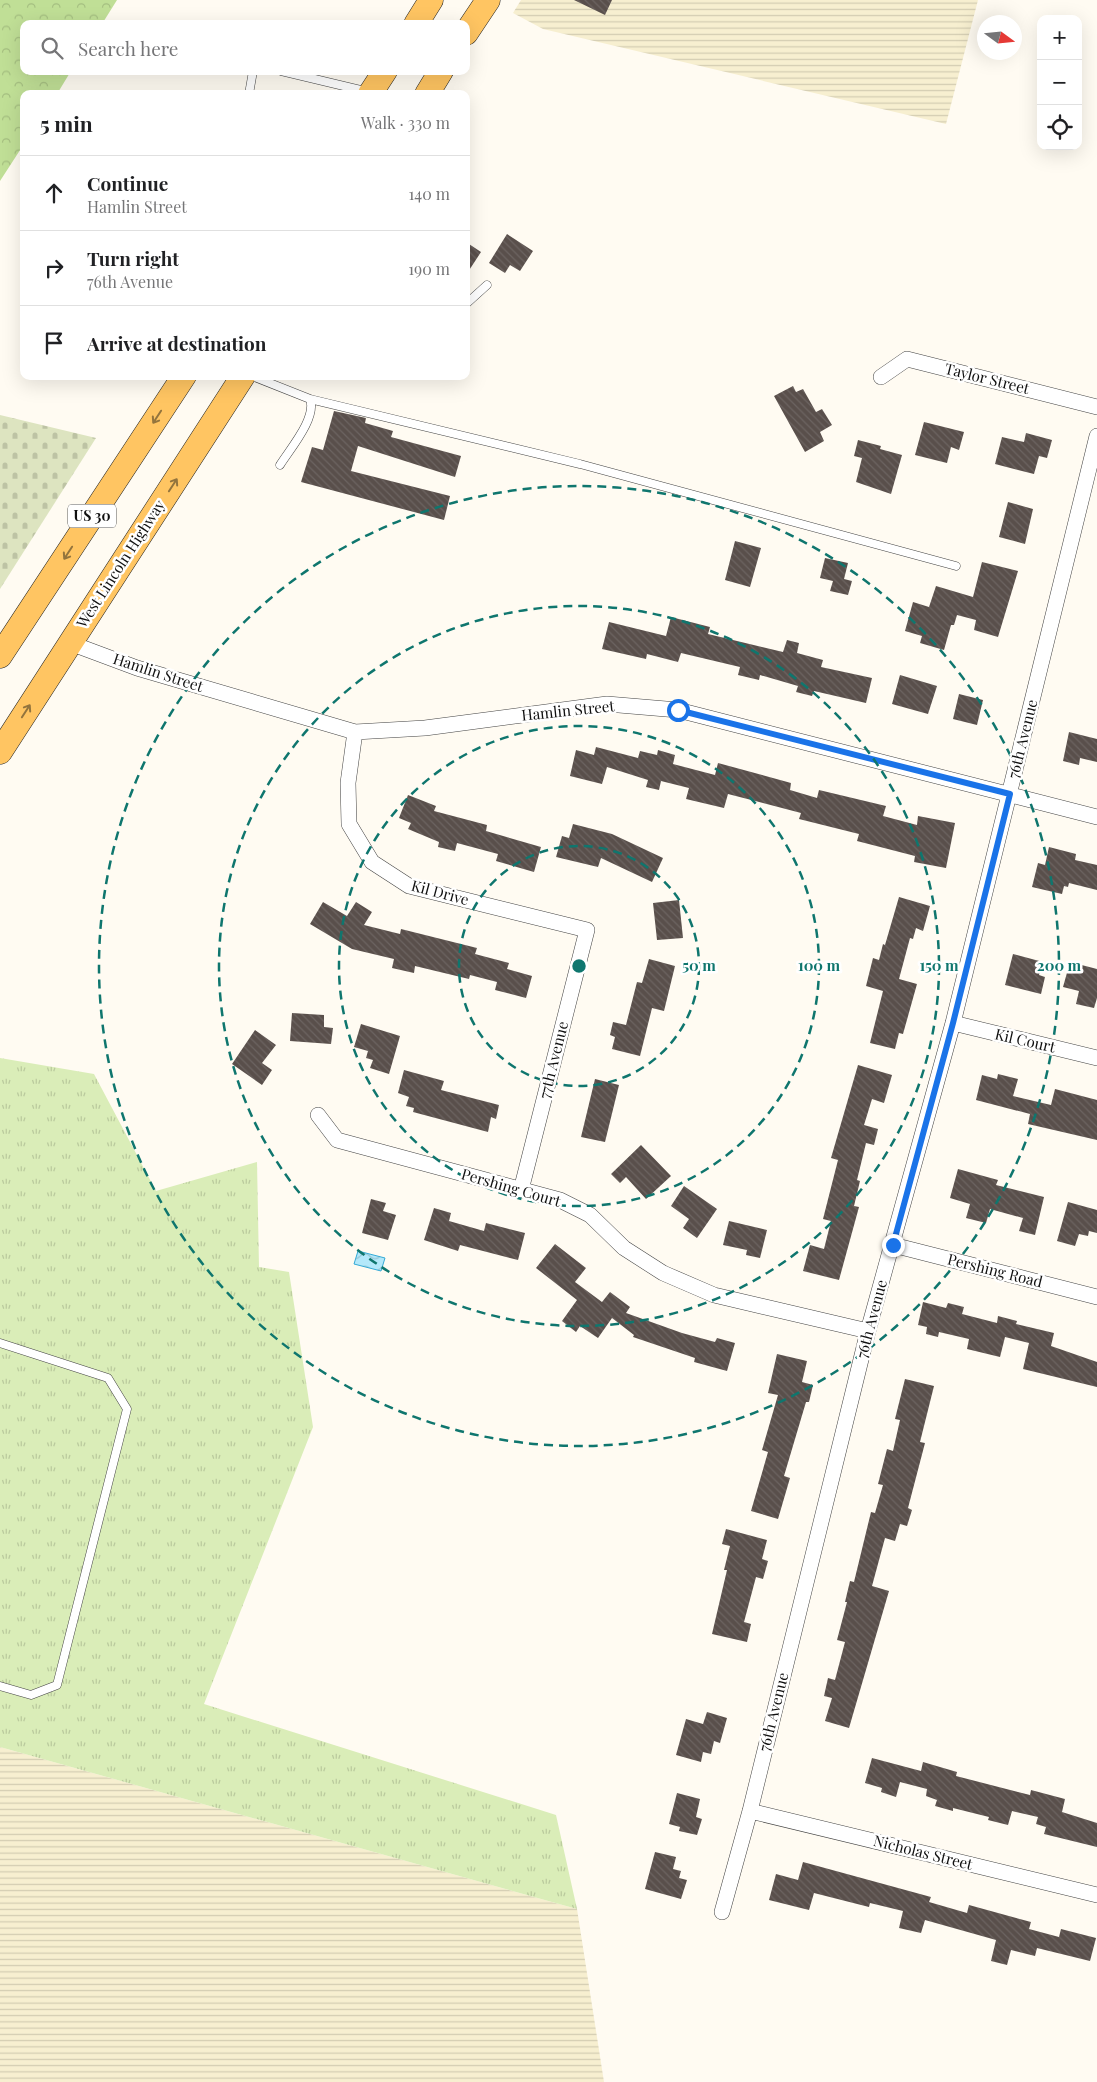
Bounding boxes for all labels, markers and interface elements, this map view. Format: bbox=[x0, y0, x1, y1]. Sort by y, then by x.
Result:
north arrow bbox=[977, 15, 1022, 60]
map controls bbox=[1037, 15, 1082, 150]
button: + bbox=[1037, 15, 1082, 60]
search box bbox=[20, 20, 470, 75]
icon: search bbox=[38, 34, 66, 62]
text: Search here bbox=[78, 35, 178, 61]
button: − bbox=[1037, 60, 1082, 105]
button: locate bbox=[1037, 105, 1082, 150]
text: 5 min bbox=[40, 109, 93, 137]
text: Walk · 330 m bbox=[361, 112, 450, 133]
text: Continue bbox=[87, 170, 168, 196]
icon: ahead bbox=[40, 179, 68, 207]
text: 140 m bbox=[408, 183, 450, 204]
text: Hamlin Street bbox=[87, 196, 187, 217]
text: Turn right bbox=[87, 245, 179, 271]
icon: right bbox=[40, 254, 68, 282]
text: 190 m bbox=[408, 258, 450, 279]
text: 76th Avenue bbox=[87, 271, 173, 292]
icon: arrive bbox=[40, 329, 68, 357]
text: Arrive at destination bbox=[87, 330, 267, 356]
street label: Taylor Street bbox=[943, 358, 1032, 398]
one-way arrow bbox=[152, 410, 162, 424]
one-way arrow bbox=[168, 478, 178, 492]
street label: West Lincoln Highway bbox=[71, 495, 169, 632]
road number: US 30 bbox=[68, 504, 116, 528]
one-way arrow bbox=[63, 545, 73, 559]
street label: Hamlin Street bbox=[111, 648, 207, 696]
street label: Hamlin Street bbox=[520, 695, 616, 725]
street label: 76th Avenue bbox=[1003, 697, 1041, 780]
route start bbox=[667, 699, 690, 722]
one-way arrow bbox=[21, 704, 32, 718]
street label: Kil Drive bbox=[409, 875, 471, 909]
text: 50 m bbox=[682, 955, 716, 975]
text: 100 m bbox=[798, 955, 841, 975]
text: 150 m bbox=[919, 955, 959, 975]
text: 200 m bbox=[1037, 955, 1082, 975]
centre of rings bbox=[570, 957, 588, 975]
street label: 77th Avenue bbox=[534, 1019, 572, 1101]
street label: Kil Court bbox=[993, 1023, 1058, 1057]
street label: Pershing Court bbox=[459, 1163, 564, 1211]
route end bbox=[882, 1234, 905, 1257]
street label: Pershing Road bbox=[946, 1249, 1045, 1292]
street label: 76th Avenue bbox=[851, 1277, 891, 1360]
street label: 76th Avenue bbox=[754, 1670, 792, 1753]
street label: Nicholas Street bbox=[872, 1830, 976, 1874]

